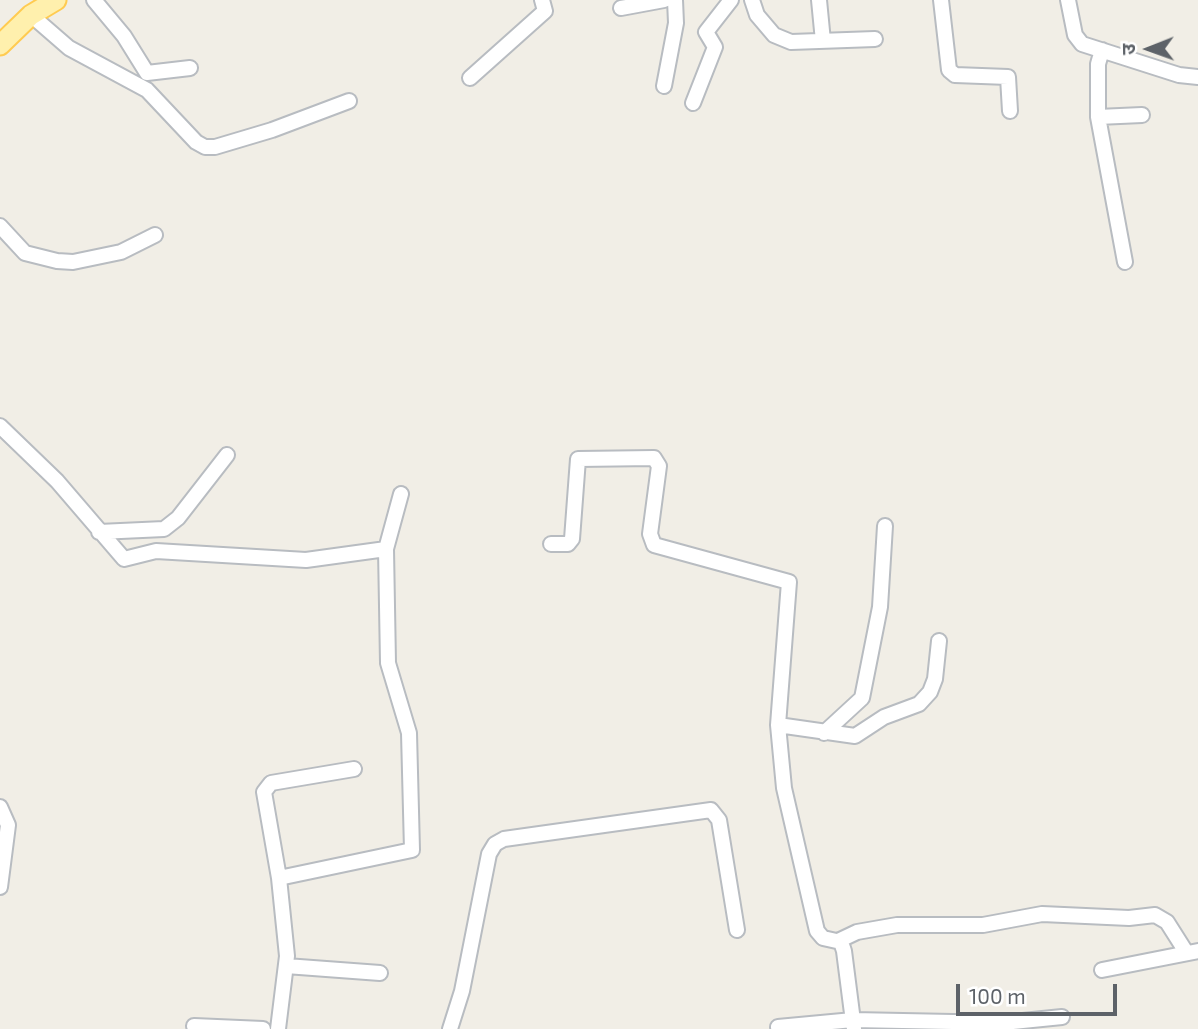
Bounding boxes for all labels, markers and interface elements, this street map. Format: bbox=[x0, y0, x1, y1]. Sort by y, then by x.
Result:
north arrow bbox=[1114, 14, 1184, 84]
text: उ bbox=[1116, 44, 1139, 55]
scale bar bbox=[960, 970, 1121, 1014]
text: 100 m bbox=[969, 983, 1026, 1008]

